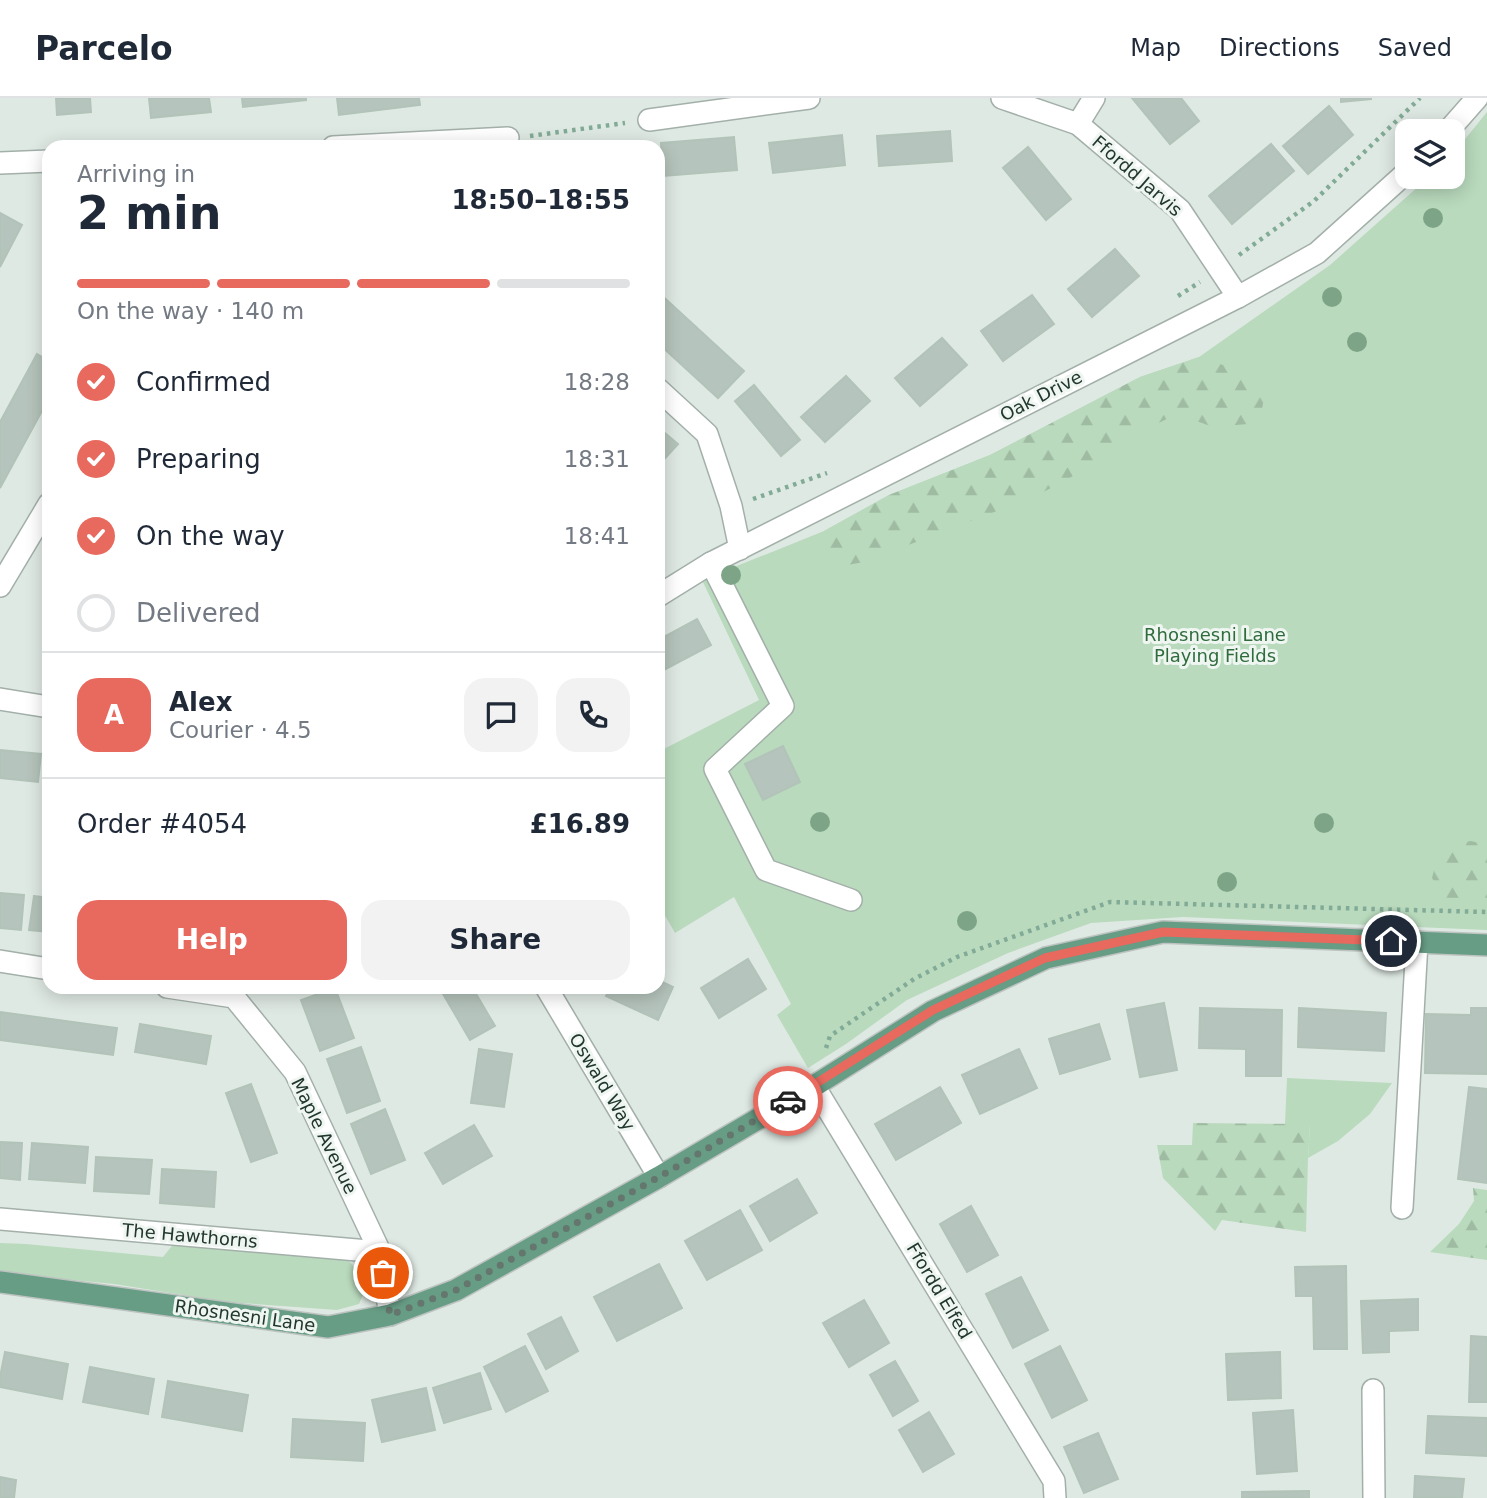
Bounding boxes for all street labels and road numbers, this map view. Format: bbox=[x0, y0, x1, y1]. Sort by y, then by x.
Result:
street label: Ffordd Jarvis bbox=[1088, 131, 1187, 220]
street label: Oak Drive bbox=[996, 366, 1085, 425]
street label: Oswald Way bbox=[565, 1029, 640, 1134]
street label: Maple Avenue bbox=[287, 1074, 362, 1197]
street label: The Hawthorns bbox=[120, 1219, 259, 1252]
street label: Ffordd Elfed bbox=[902, 1239, 976, 1343]
street label: Rhosnesni Lane bbox=[173, 1295, 317, 1336]

